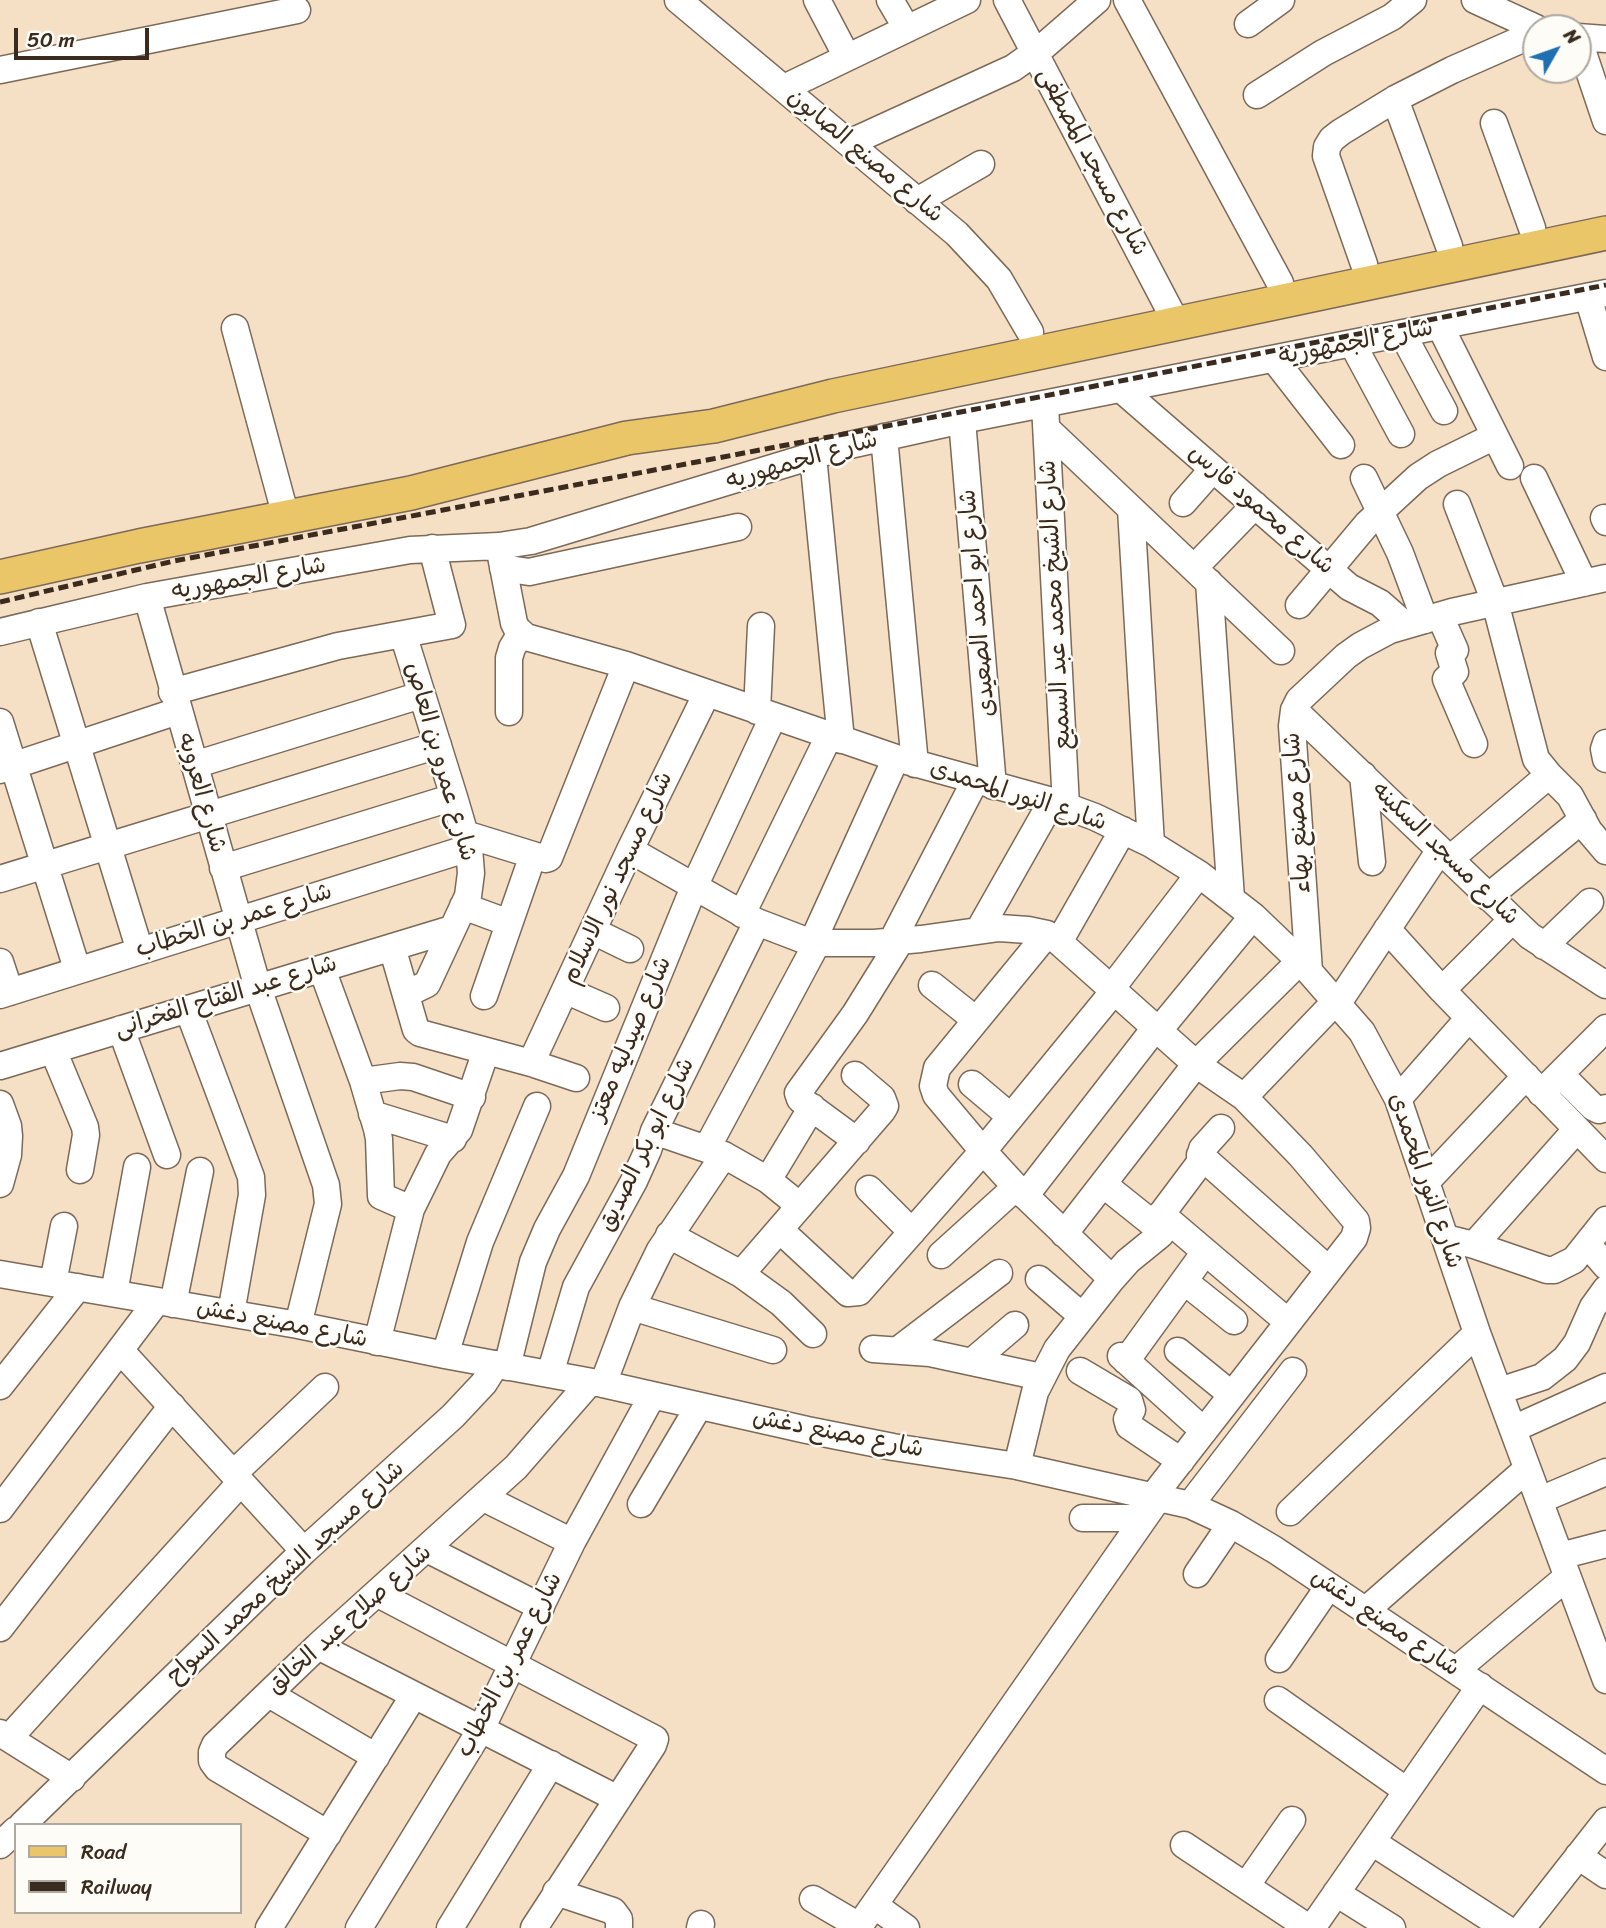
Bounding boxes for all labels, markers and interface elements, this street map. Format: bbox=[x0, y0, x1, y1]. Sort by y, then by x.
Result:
scale bar bbox=[18, 14, 152, 58]
north arrow bbox=[1522, 14, 1592, 84]
text: 50 m bbox=[27, 21, 75, 59]
text: N bbox=[1555, 21, 1589, 52]
street label: شارع مسجد المصطفى bbox=[1030, 63, 1154, 261]
street label: شارع مصنع الصابون bbox=[781, 82, 949, 230]
street label: شارع الجمهوريه bbox=[1276, 314, 1436, 372]
street label: شارع الجمهوريه bbox=[723, 426, 881, 496]
street label: شارع محمود فارس bbox=[1182, 439, 1340, 581]
street label: شارع الشيخ محمد عبد السميع bbox=[1034, 459, 1078, 751]
street label: شارع ابو احمد الصعيدى bbox=[954, 488, 1002, 718]
street label: شارع الجمهوريه bbox=[169, 551, 329, 607]
street label: شارع عمرو بن العاص bbox=[398, 659, 482, 865]
street label: شارع العروبه bbox=[170, 730, 232, 856]
street label: شارع مصنع بهاء bbox=[1278, 732, 1318, 894]
street label: شارع النور المحمدى bbox=[926, 754, 1110, 838]
street label: شارع مسجد نور الاسلام bbox=[556, 767, 680, 989]
street label: شارع مسجد السكينه bbox=[1365, 776, 1525, 932]
street label: شارع عمر بن الخطاب bbox=[132, 877, 336, 965]
street label: شارع عبد الفتاح الفخرانى bbox=[111, 949, 341, 1045]
street label: شارع صيدليه معتز bbox=[583, 952, 679, 1126]
street label: شارع ابو بكر الصديق bbox=[592, 1053, 702, 1237]
street label: شارع النور المحمدى bbox=[1381, 1089, 1469, 1273]
street label: شارع مصنع دغش bbox=[194, 1293, 370, 1355]
street label: شارع مصنع دغش bbox=[750, 1403, 926, 1465]
street label: شارع مسجد الشيخ محمد السواح bbox=[161, 1455, 411, 1691]
street label: شارع صلاح عبد الخالق bbox=[262, 1539, 438, 1701]
street label: شارع مصنع دغش bbox=[1305, 1563, 1465, 1683]
street label: شارع عمر بن الخطاب bbox=[451, 1568, 569, 1762]
legend bbox=[14, 1823, 242, 1914]
text: Road bbox=[81, 1833, 126, 1871]
text: Railway bbox=[81, 1868, 152, 1906]

